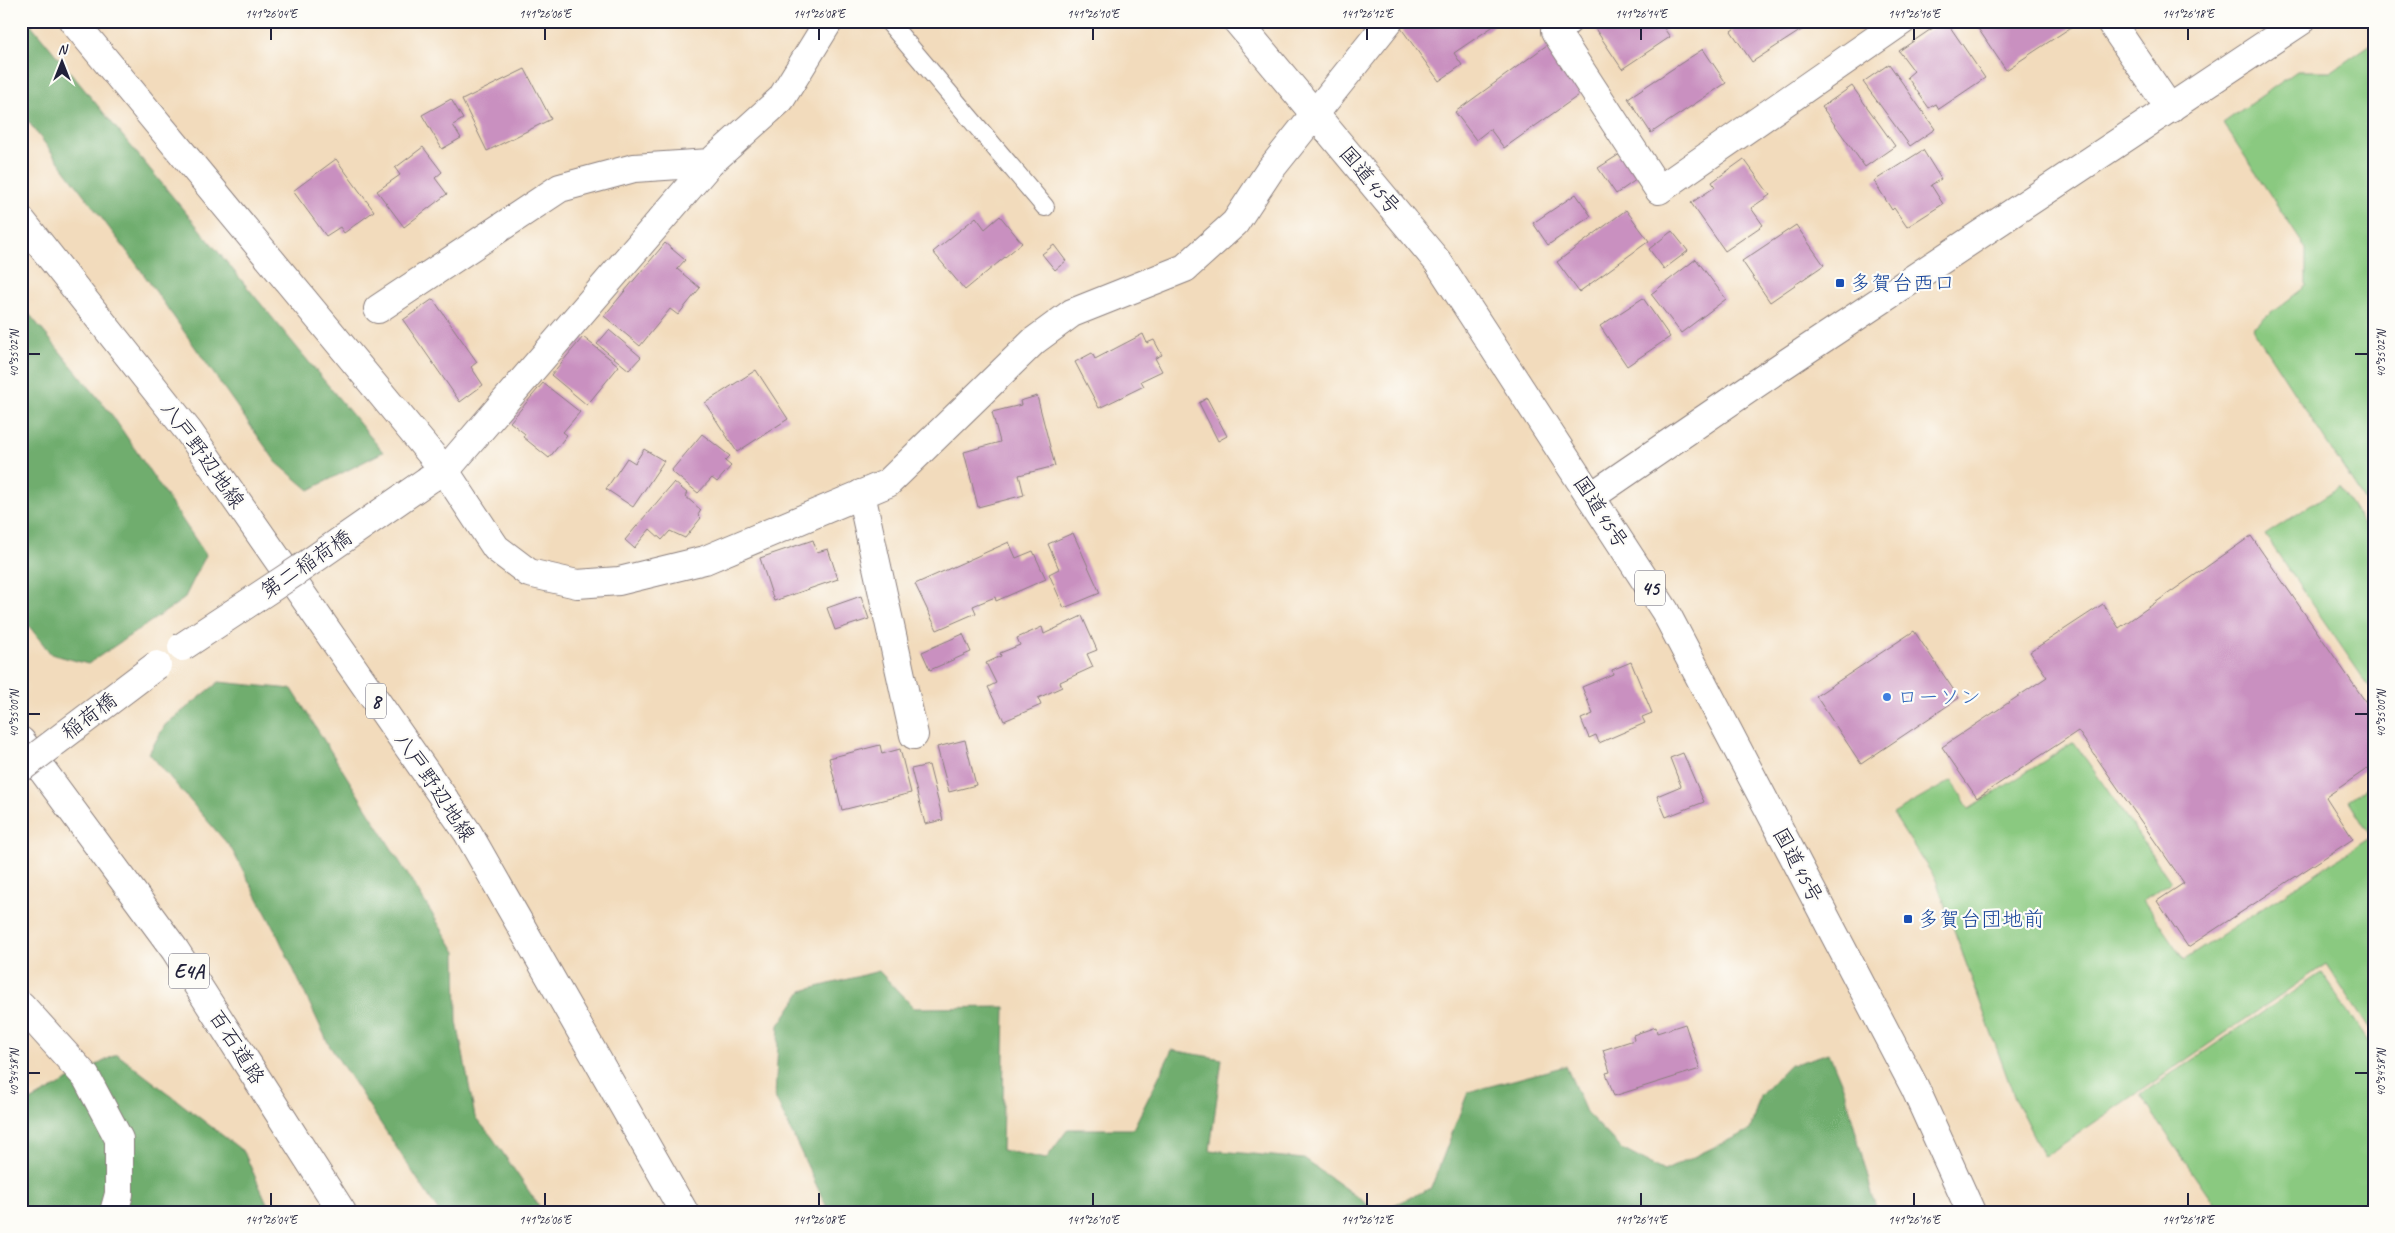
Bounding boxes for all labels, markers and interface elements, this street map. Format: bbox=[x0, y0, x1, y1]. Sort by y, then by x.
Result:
text: 141°26'04"E bbox=[245, 6, 299, 22]
text: 141°26'06"E bbox=[519, 6, 573, 22]
text: 141°26'08"E bbox=[793, 6, 847, 22]
text: 141°26'10"E bbox=[1067, 6, 1121, 22]
text: 141°26'12"E bbox=[1341, 6, 1395, 22]
text: 141°26'14"E bbox=[1615, 6, 1669, 22]
text: 141°26'16"E bbox=[1888, 6, 1942, 22]
text: 141°26'18"E bbox=[2162, 6, 2216, 22]
north arrow bbox=[38, 38, 88, 88]
text: N bbox=[58, 41, 69, 58]
street label: 国道45号 bbox=[1334, 140, 1406, 220]
place label: 多賀台西口 bbox=[1850, 270, 1955, 296]
marker: 多賀台西口 bbox=[1834, 277, 1846, 289]
text: 40°35'02"N bbox=[6, 329, 22, 378]
text: 40°35'02"N bbox=[2373, 329, 2389, 378]
street label: 八戸野辺地線 bbox=[155, 396, 251, 514]
street label: 国道45号 bbox=[1568, 471, 1634, 553]
street label: 第二稲荷橋 bbox=[255, 524, 357, 604]
road number: 45 bbox=[1635, 570, 1665, 606]
road number: 8 bbox=[366, 684, 386, 718]
place label: ローソン bbox=[1897, 684, 1981, 710]
street label: 稲荷橋 bbox=[56, 687, 122, 745]
text: 40°35'00"N bbox=[6, 689, 22, 738]
text: 40°35'00"N bbox=[2373, 689, 2389, 738]
marker: ローソン bbox=[1881, 691, 1893, 703]
street label: 八戸野辺地線 bbox=[389, 728, 481, 846]
street label: 国道45号 bbox=[1767, 823, 1829, 907]
place label: 多賀台団地前 bbox=[1918, 906, 2044, 932]
marker: 多賀台団地前 bbox=[1902, 913, 1914, 925]
road number: E4A bbox=[169, 954, 209, 988]
street label: 百石道路 bbox=[203, 1005, 271, 1089]
text: 40°34'58"N bbox=[6, 1048, 22, 1097]
text: 40°34'58"N bbox=[2373, 1048, 2389, 1097]
text: 141°26'04"E bbox=[245, 1212, 299, 1228]
text: 141°26'06"E bbox=[519, 1212, 573, 1228]
text: 141°26'08"E bbox=[793, 1212, 847, 1228]
text: 141°26'10"E bbox=[1067, 1212, 1121, 1228]
text: 141°26'12"E bbox=[1341, 1212, 1395, 1228]
text: 141°26'14"E bbox=[1615, 1212, 1669, 1228]
text: 141°26'16"E bbox=[1888, 1212, 1942, 1228]
text: 141°26'18"E bbox=[2162, 1212, 2216, 1228]

